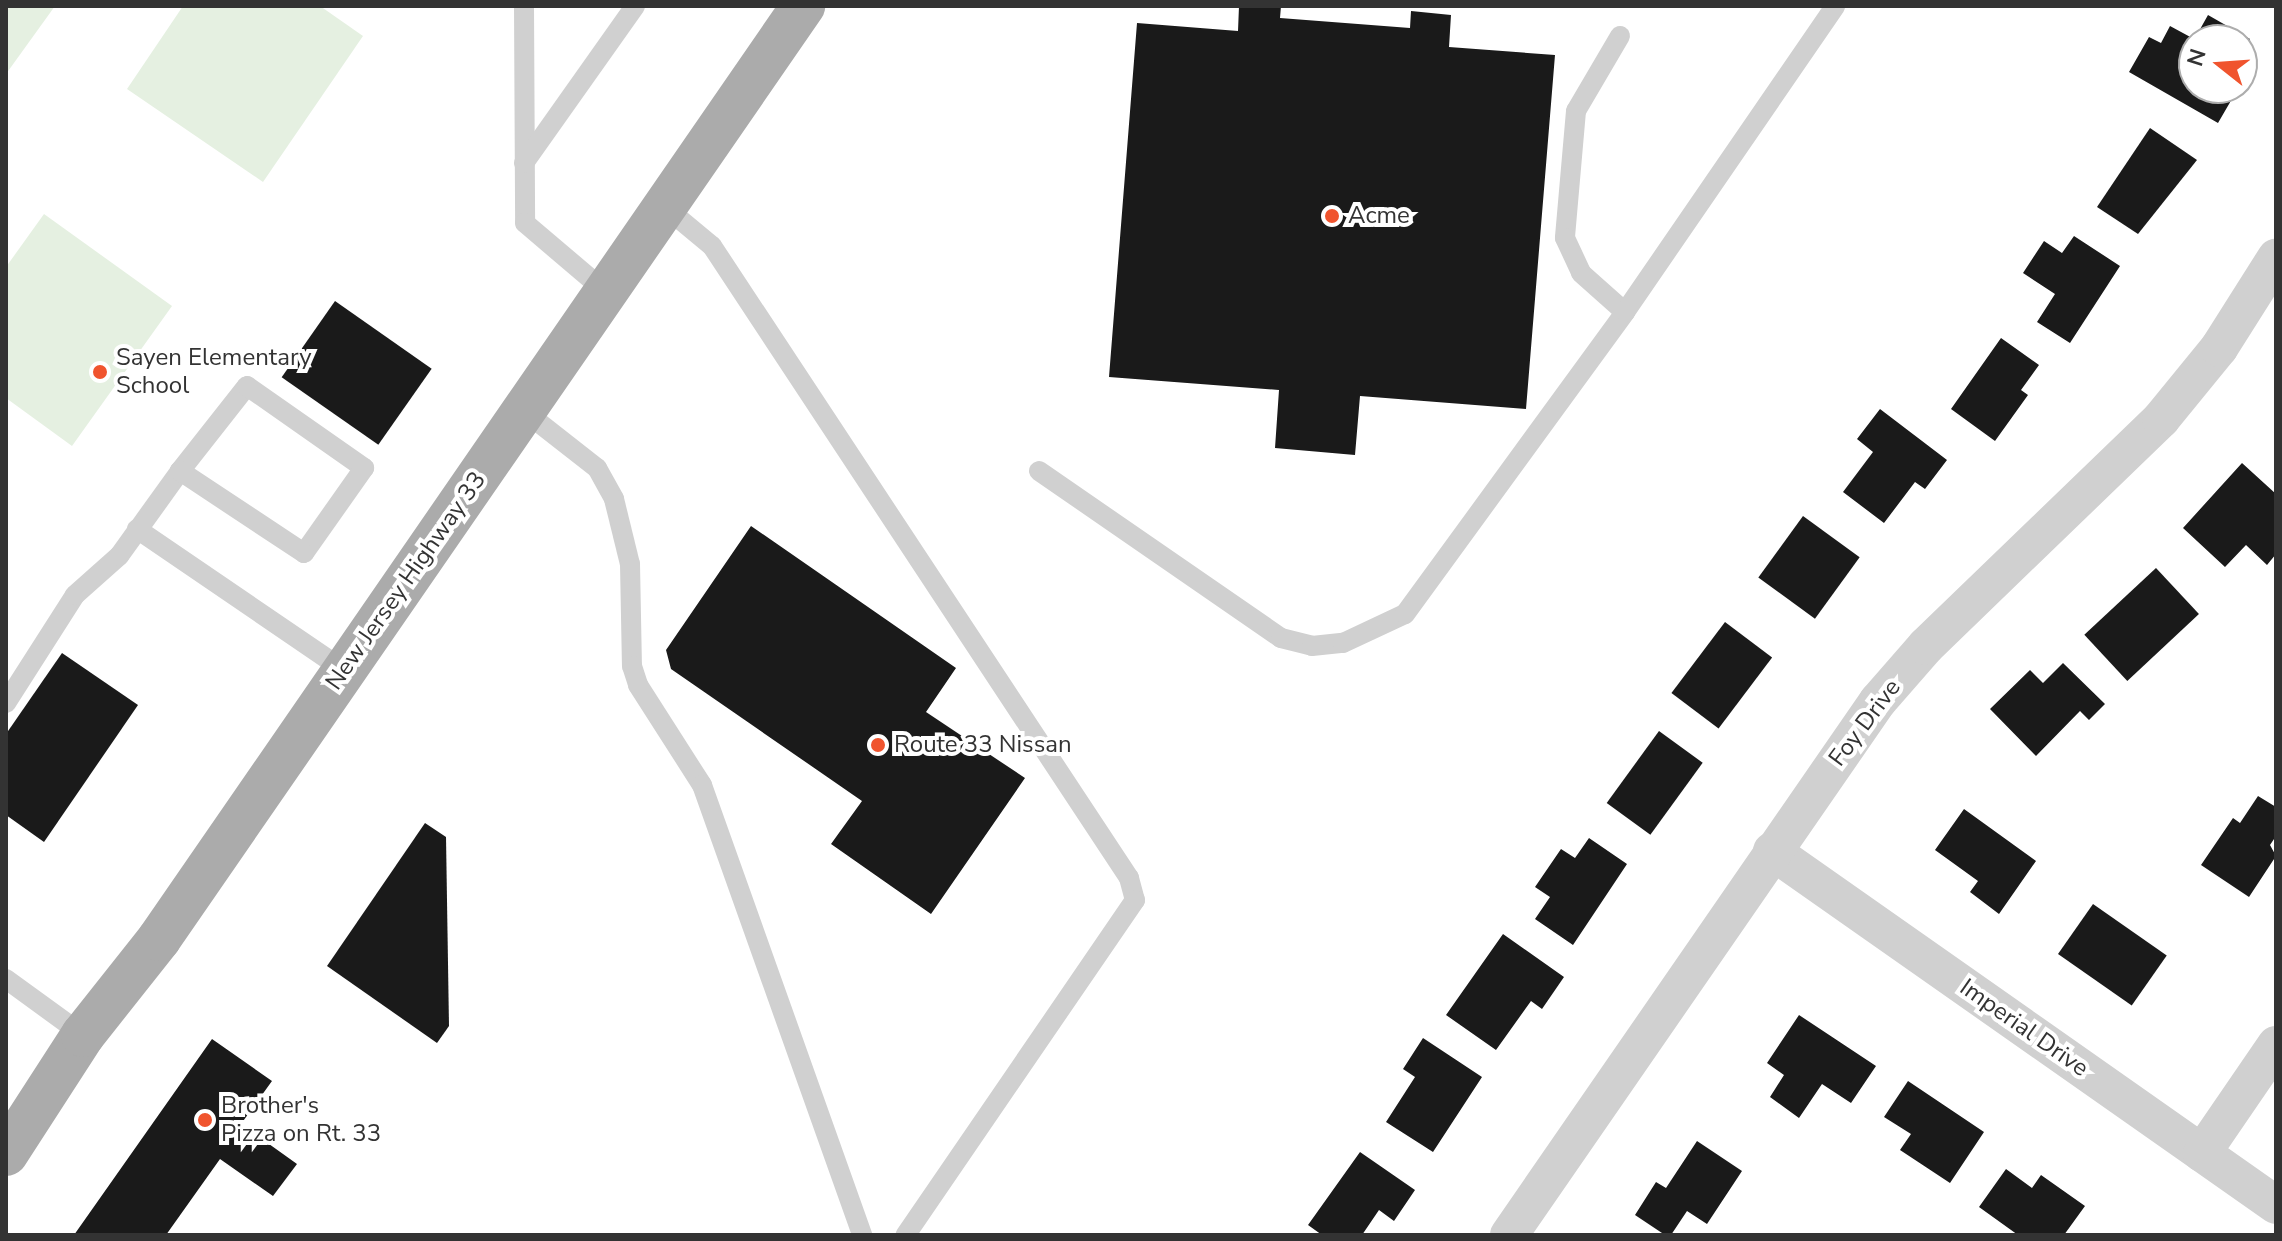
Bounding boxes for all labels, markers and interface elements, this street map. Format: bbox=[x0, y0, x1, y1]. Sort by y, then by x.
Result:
north arrow bbox=[2178, 24, 2258, 104]
text: N bbox=[2180, 45, 2214, 70]
place label: Acme bbox=[1348, 202, 1410, 230]
marker: Acme bbox=[1323, 207, 1341, 225]
place label: Sayen Elementary School bbox=[116, 344, 312, 400]
marker: Sayen Elementary School bbox=[91, 363, 109, 381]
street label: New Jersey Highway 33 bbox=[320, 466, 492, 696]
street label: Foy Drive bbox=[1823, 674, 1907, 772]
place label: Route 33 Nissan bbox=[894, 731, 1072, 759]
marker: Route 33 Nissan bbox=[869, 736, 887, 754]
street label: Imperial Drive bbox=[1954, 973, 2094, 1083]
place label: Brother's Pizza on Rt. 33 bbox=[221, 1092, 381, 1148]
marker: Brother's Pizza on Rt. 33 bbox=[196, 1111, 214, 1129]

